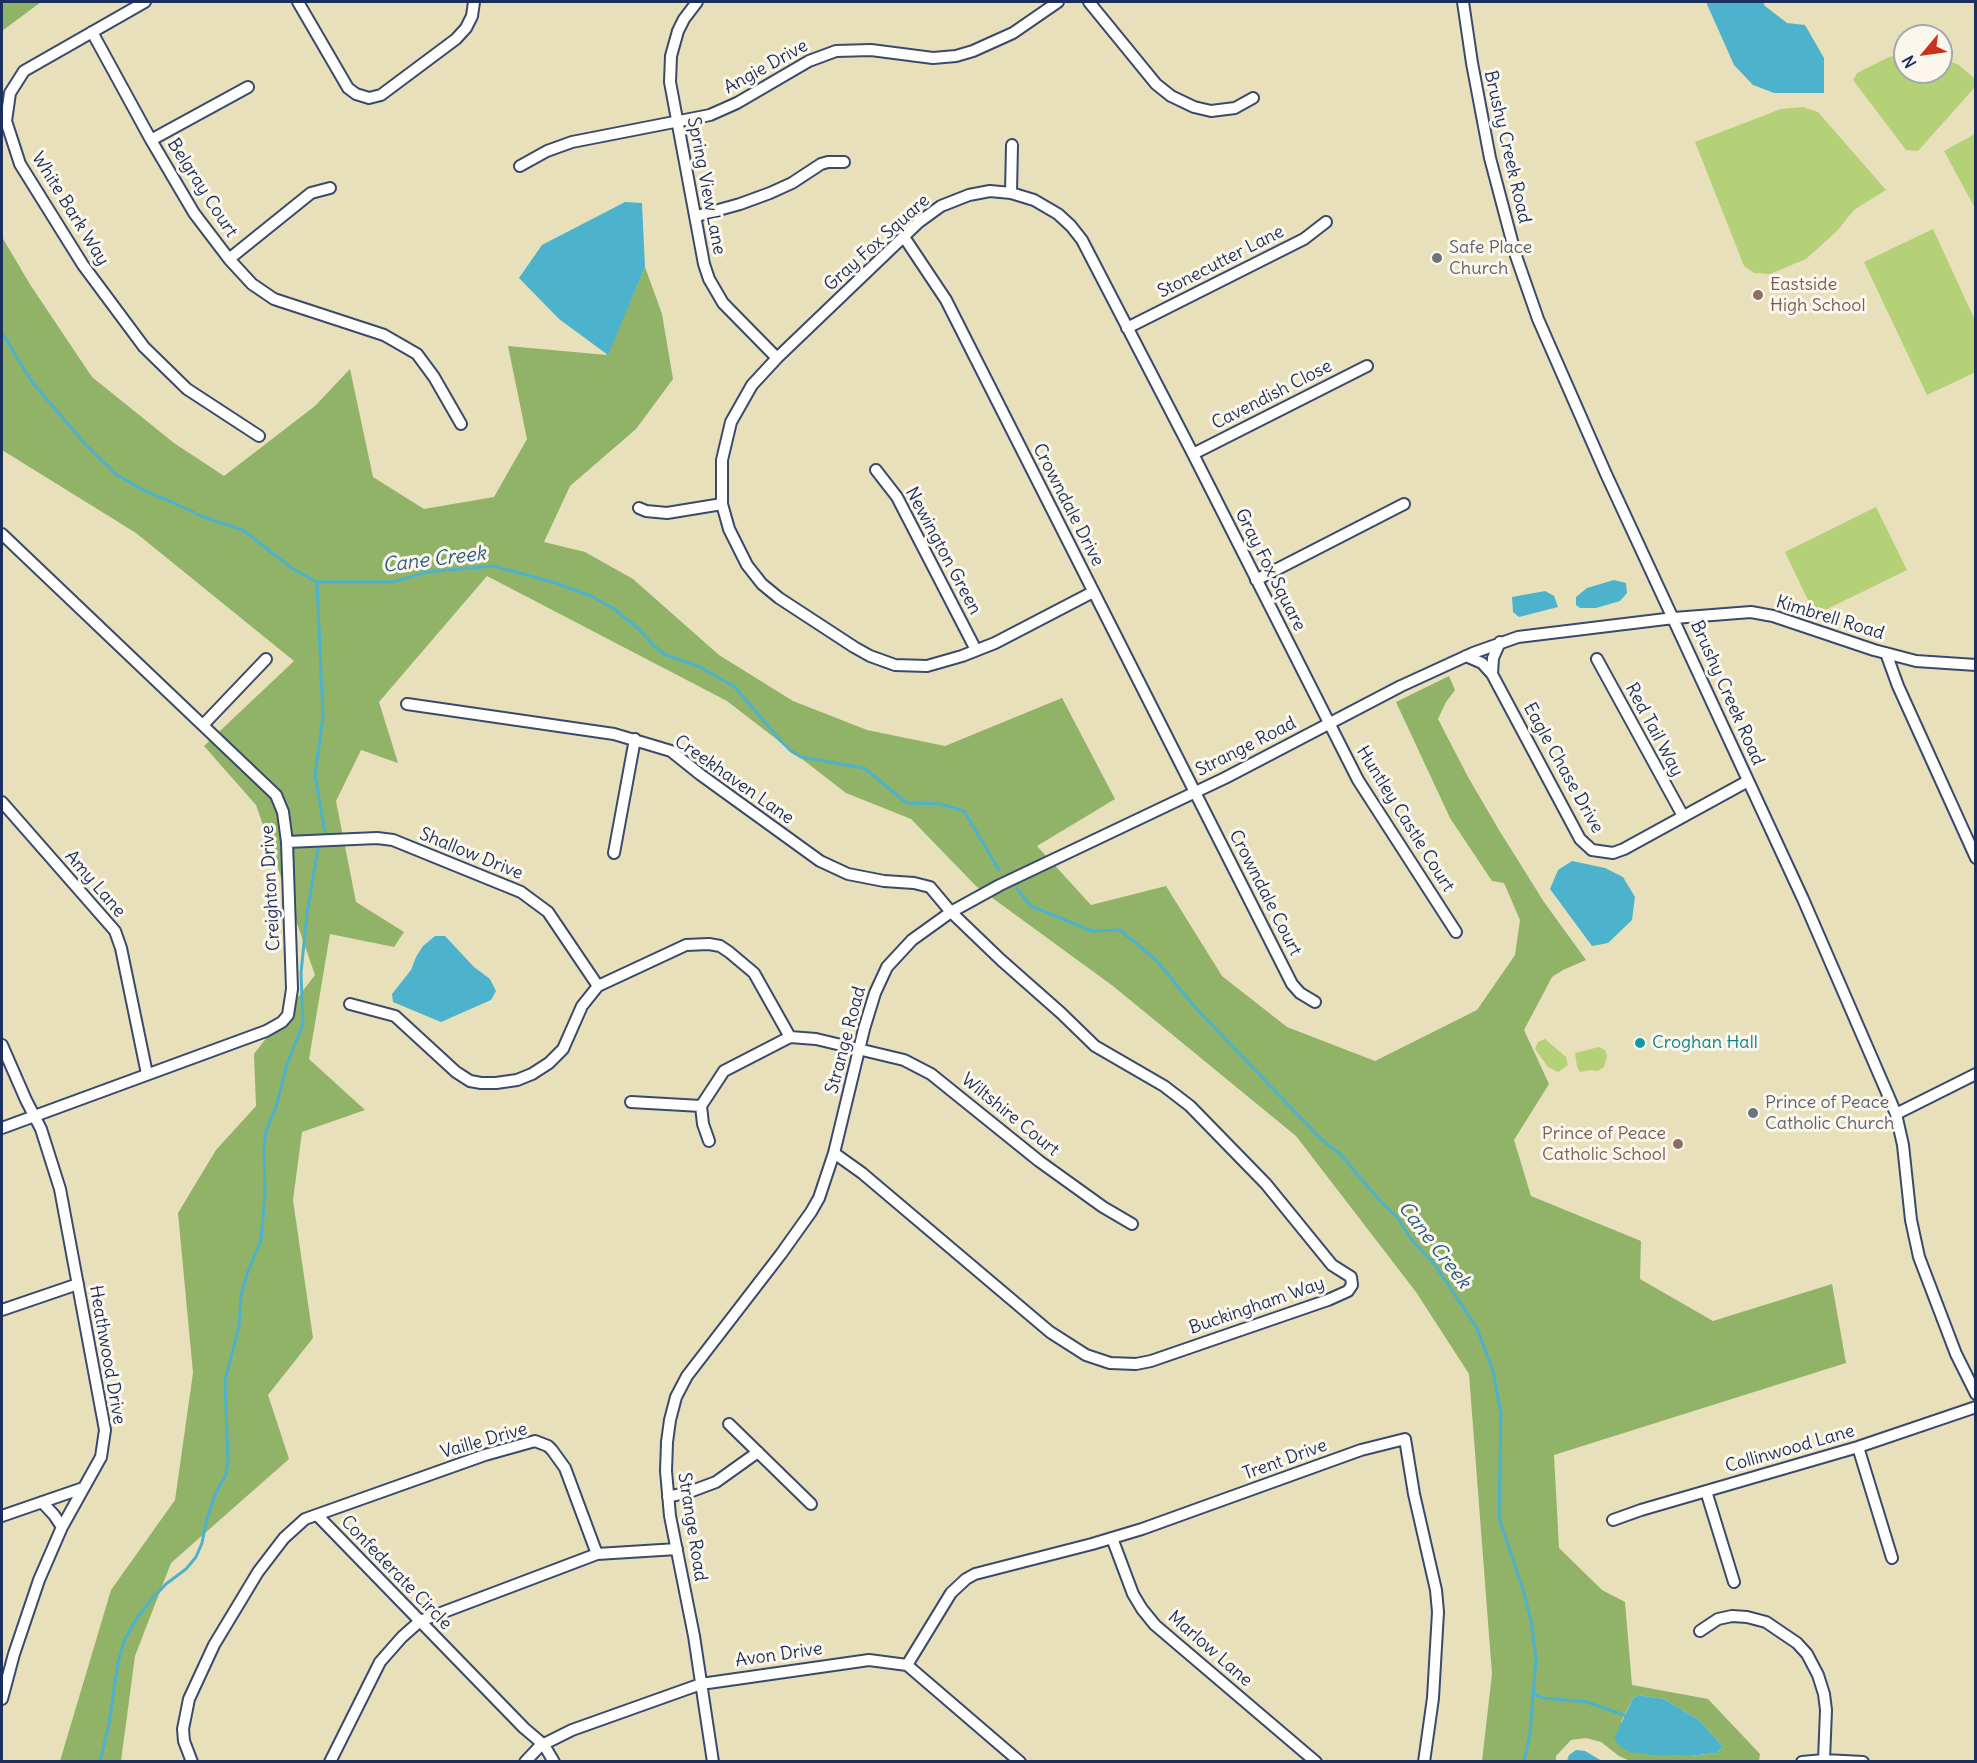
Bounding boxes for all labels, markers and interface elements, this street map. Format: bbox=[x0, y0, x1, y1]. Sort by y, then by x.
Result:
north arrow bbox=[1893, 24, 1953, 84]
street label: Angie Drive bbox=[720, 35, 812, 99]
text: N bbox=[1898, 52, 1920, 71]
street label: Brushy Creek Road bbox=[1479, 68, 1535, 226]
street label: Spring View Lane bbox=[682, 115, 730, 257]
street label: Belgray Court bbox=[162, 135, 242, 241]
street label: White Bark Way bbox=[26, 148, 114, 270]
street label: Gray Fox Square bbox=[820, 190, 934, 296]
street label: Stonecutter Lane bbox=[1154, 221, 1288, 303]
place label: Safe Place Church bbox=[1449, 237, 1532, 280]
marker: Safe Place Church bbox=[1430, 251, 1444, 265]
place label: Eastside High School bbox=[1770, 274, 1865, 316]
marker: Eastside High School bbox=[1751, 288, 1765, 302]
street label: Cavendish Close bbox=[1208, 355, 1336, 435]
street label: Crowndale Drive bbox=[1028, 440, 1108, 570]
street label: Newington Green bbox=[900, 484, 986, 618]
street label: Gray Fox Square bbox=[1230, 505, 1310, 635]
water label: Cane Creek bbox=[381, 542, 487, 578]
street label: Kimbrell Road bbox=[1773, 591, 1887, 645]
street label: Brushy Creek Road bbox=[1685, 617, 1769, 769]
street label: Red Tail Way bbox=[1620, 680, 1688, 780]
street label: Eagle Chase Drive bbox=[1518, 699, 1608, 837]
street label: Strange Road bbox=[1192, 712, 1300, 782]
street label: Creekhaven Lane bbox=[670, 731, 798, 829]
street label: Huntley Castle Court bbox=[1351, 742, 1459, 896]
street label: Shallow Drive bbox=[416, 823, 526, 885]
street label: Creighton Drive bbox=[257, 825, 285, 951]
street label: Crowndale Court bbox=[1224, 827, 1306, 959]
street label: Amy Lane bbox=[60, 846, 130, 922]
street label: Strange Road bbox=[821, 984, 871, 1096]
place label: Croghan Hall bbox=[1652, 1032, 1758, 1054]
marker: Croghan Hall bbox=[1633, 1036, 1647, 1050]
street label: Wiltshire Court bbox=[957, 1069, 1063, 1161]
place label: Prince of Peace Catholic Church bbox=[1765, 1092, 1894, 1134]
marker: Prince of Peace Catholic Church bbox=[1746, 1106, 1760, 1120]
place label: Prince of Peace Catholic School bbox=[1542, 1123, 1666, 1166]
marker: Prince of Peace Catholic School bbox=[1671, 1137, 1685, 1151]
water label: Cane Creek bbox=[1393, 1197, 1475, 1293]
street label: Buckingham Way bbox=[1186, 1273, 1328, 1339]
street label: Heathwood Drive bbox=[84, 1284, 130, 1426]
street label: Vaille Drive bbox=[438, 1418, 530, 1464]
street label: Collinwood Lane bbox=[1723, 1420, 1857, 1478]
street label: Trent Drive bbox=[1240, 1435, 1330, 1485]
street label: Strange Road bbox=[673, 1471, 711, 1583]
street label: Confederate Circle bbox=[336, 1511, 456, 1635]
street label: Marlow Lane bbox=[1163, 1606, 1257, 1692]
street label: Avon Drive bbox=[734, 1638, 824, 1672]

